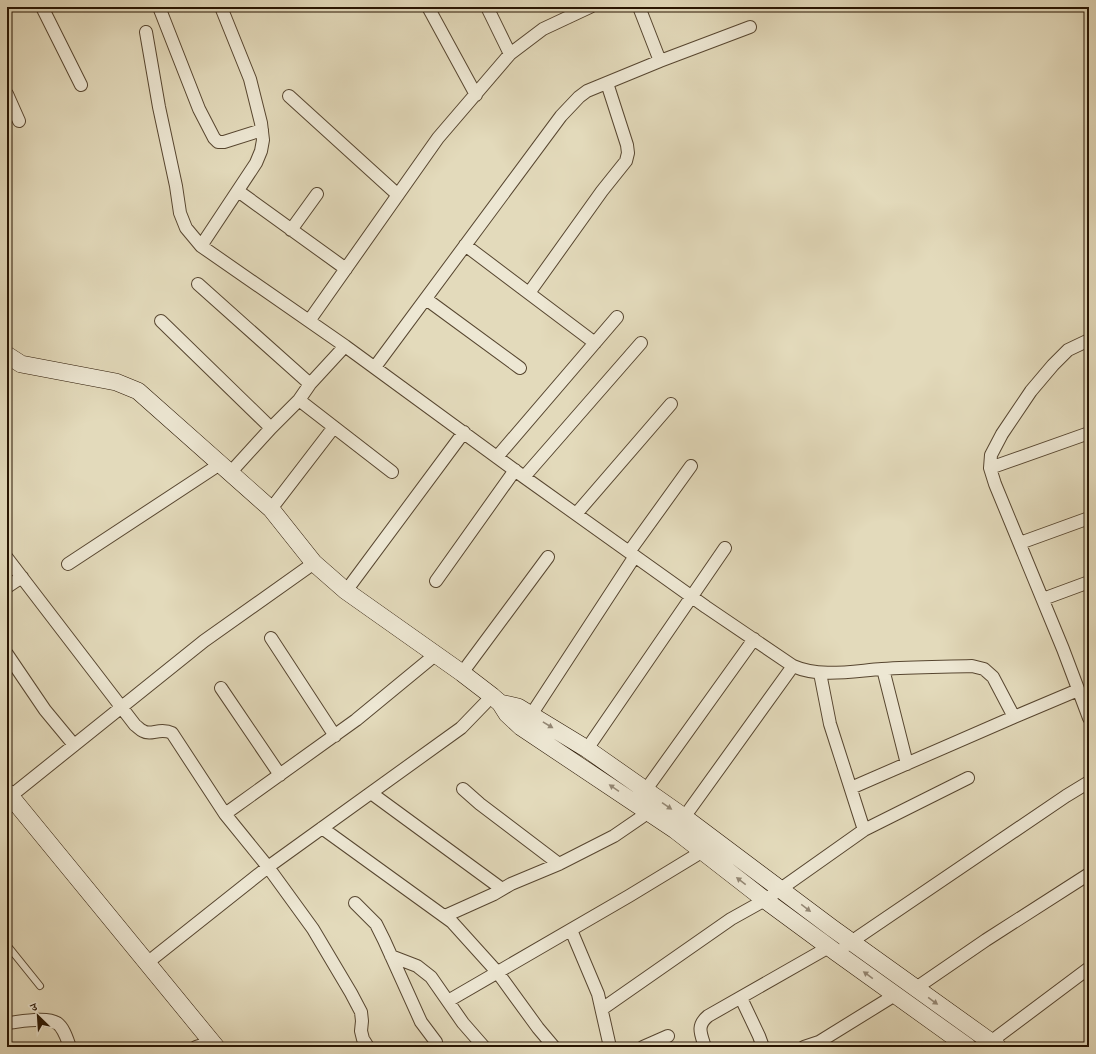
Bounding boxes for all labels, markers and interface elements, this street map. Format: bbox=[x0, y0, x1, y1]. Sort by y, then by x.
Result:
one-way arrow bbox=[542, 722, 554, 729]
one-way arrow bbox=[609, 784, 619, 792]
one-way arrow bbox=[662, 802, 672, 810]
one-way arrow bbox=[736, 877, 747, 886]
one-way arrow bbox=[800, 904, 811, 912]
one-way arrow bbox=[863, 971, 874, 979]
north arrow bbox=[18, 996, 58, 1036]
one-way arrow bbox=[928, 996, 939, 1005]
text: उ bbox=[27, 999, 41, 1015]

